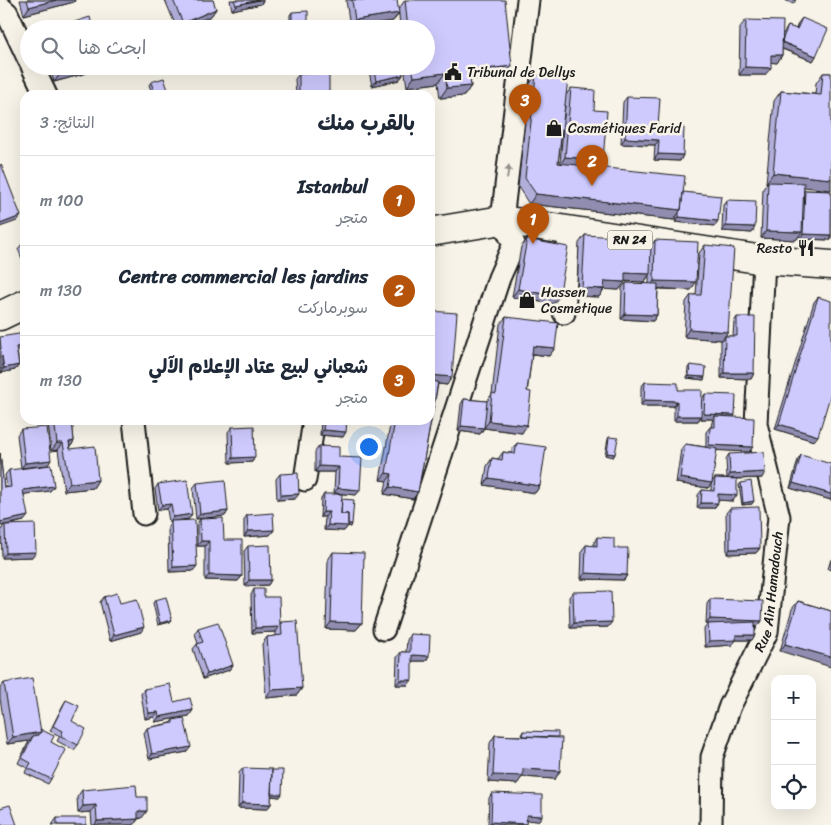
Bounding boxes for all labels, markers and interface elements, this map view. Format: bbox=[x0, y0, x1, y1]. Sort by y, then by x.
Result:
search box bbox=[20, 20, 435, 75]
text: ابحث هنا bbox=[78, 31, 146, 64]
icon: search bbox=[38, 34, 66, 62]
place label: Tribunal de Dellys bbox=[467, 60, 575, 85]
public building icon: Tribunal de Dellys bbox=[443, 62, 463, 82]
pin: 3 bbox=[509, 84, 541, 125]
text: بالقرب منك bbox=[317, 104, 415, 142]
text: النتائج: 3 bbox=[40, 108, 95, 137]
place label: Cosmétiques Farid bbox=[568, 116, 683, 141]
shop icon: Cosmétiques Farid bbox=[544, 118, 564, 138]
pin: 2 bbox=[576, 145, 608, 186]
one-way arrow bbox=[504, 163, 512, 179]
text: Istanbul bbox=[298, 170, 368, 203]
text: 100 m bbox=[40, 186, 84, 215]
text: 1 bbox=[396, 186, 402, 215]
text: متجر bbox=[337, 203, 368, 232]
pin: 1 bbox=[517, 203, 549, 244]
road number: RN 24 bbox=[608, 230, 652, 250]
place label: Resto bbox=[757, 236, 792, 261]
restaurant icon: Resto bbox=[796, 238, 816, 258]
text: Centre commercial les jardins bbox=[119, 260, 368, 293]
text: 130 m bbox=[40, 276, 82, 305]
text: 2 bbox=[394, 276, 404, 305]
place label: Hassen Cosmetique bbox=[541, 280, 612, 321]
shop icon: Hassen Cosmetique bbox=[517, 290, 537, 310]
text: سوبرماركت bbox=[298, 293, 368, 322]
text: شعباني لبيع عتاد الإعلام الآلي bbox=[148, 350, 368, 383]
text: 130 m bbox=[40, 366, 82, 395]
text: 3 bbox=[395, 366, 403, 395]
text: متجر bbox=[337, 383, 368, 412]
your location bbox=[356, 434, 382, 460]
street label: Rue Ain Hamadouch bbox=[747, 530, 790, 656]
map controls bbox=[771, 675, 816, 810]
button: + bbox=[771, 675, 816, 720]
button: − bbox=[771, 720, 816, 765]
button: locate bbox=[771, 765, 816, 810]

